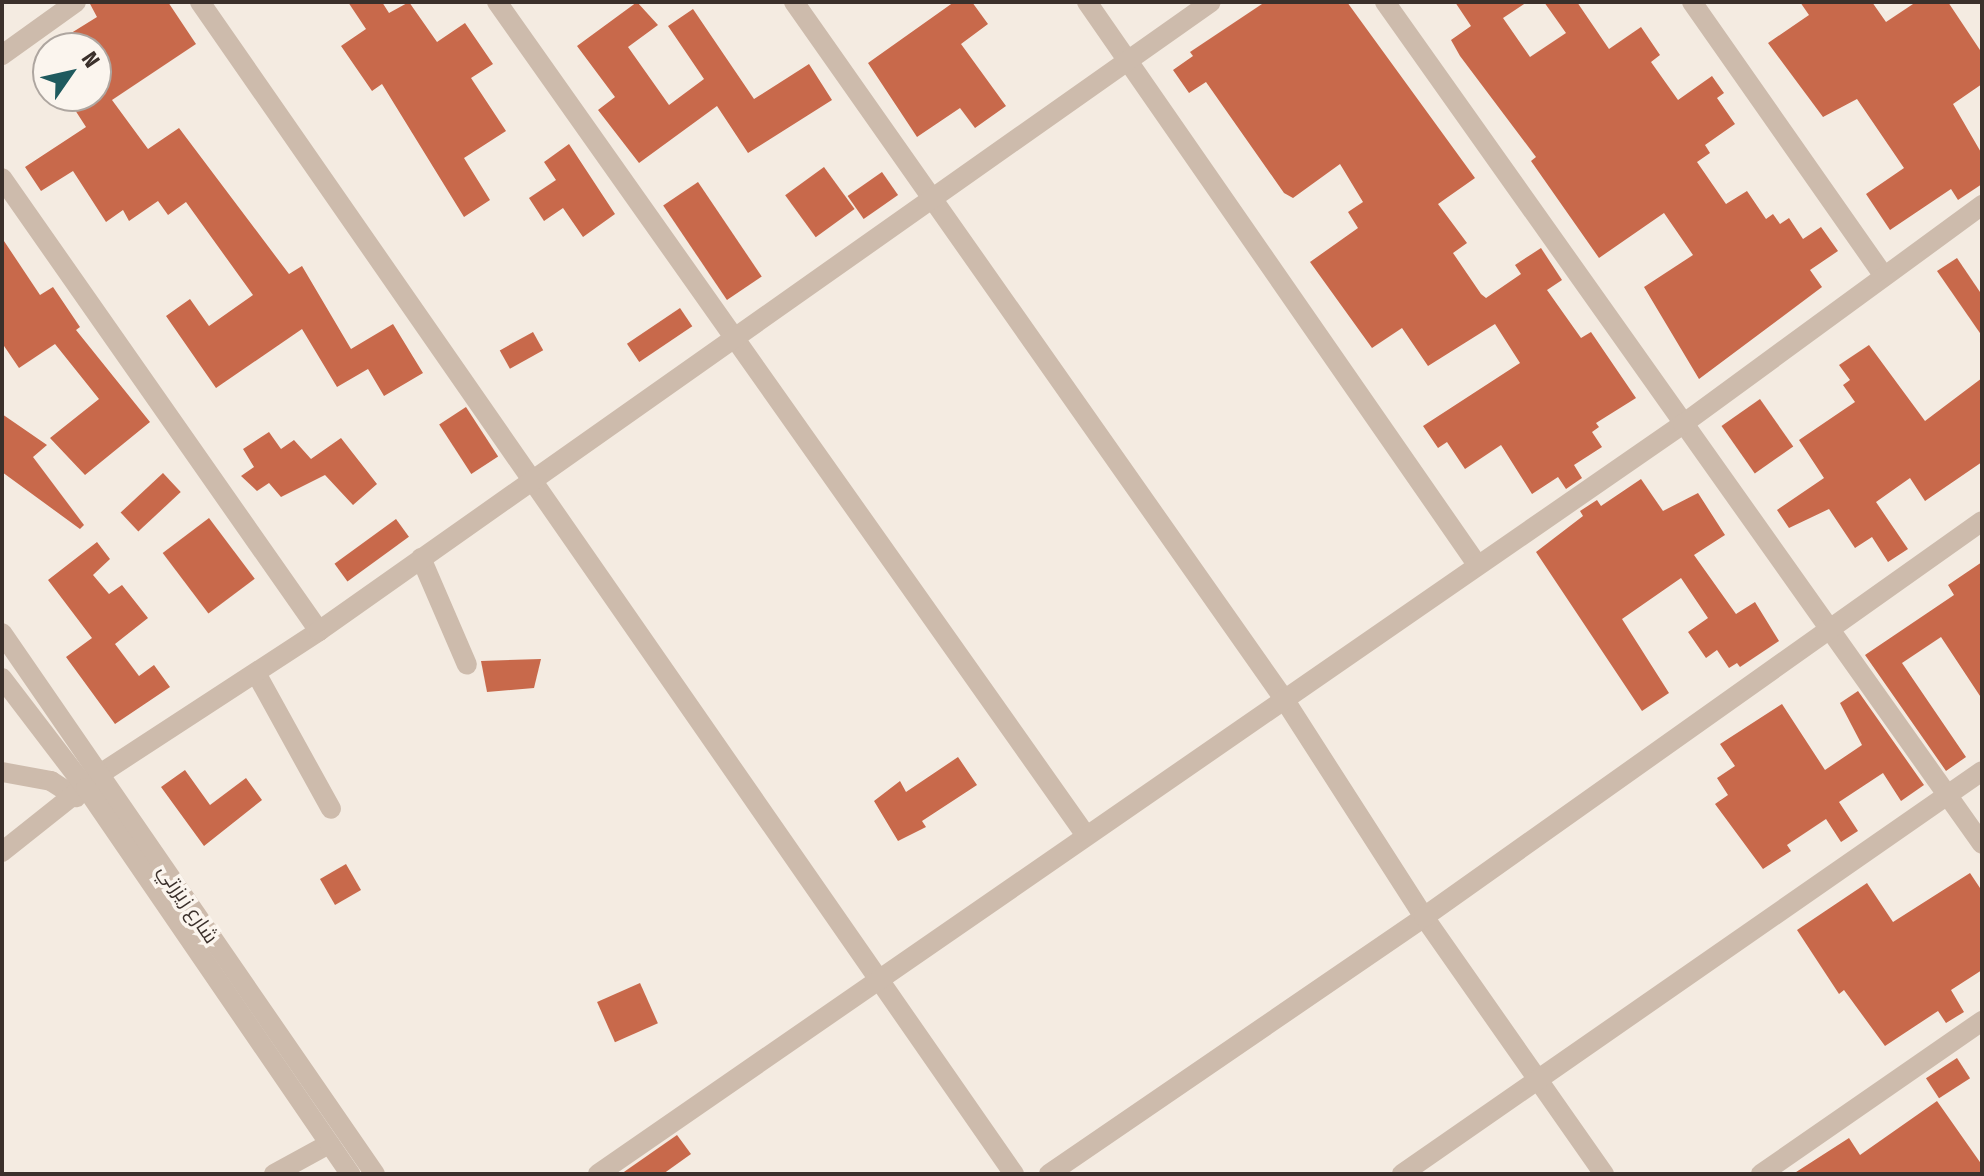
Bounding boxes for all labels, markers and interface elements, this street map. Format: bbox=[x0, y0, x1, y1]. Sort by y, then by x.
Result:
north arrow bbox=[32, 32, 112, 112]
text: N bbox=[76, 46, 106, 72]
street label: شارع زيزرتي bbox=[153, 860, 223, 948]

